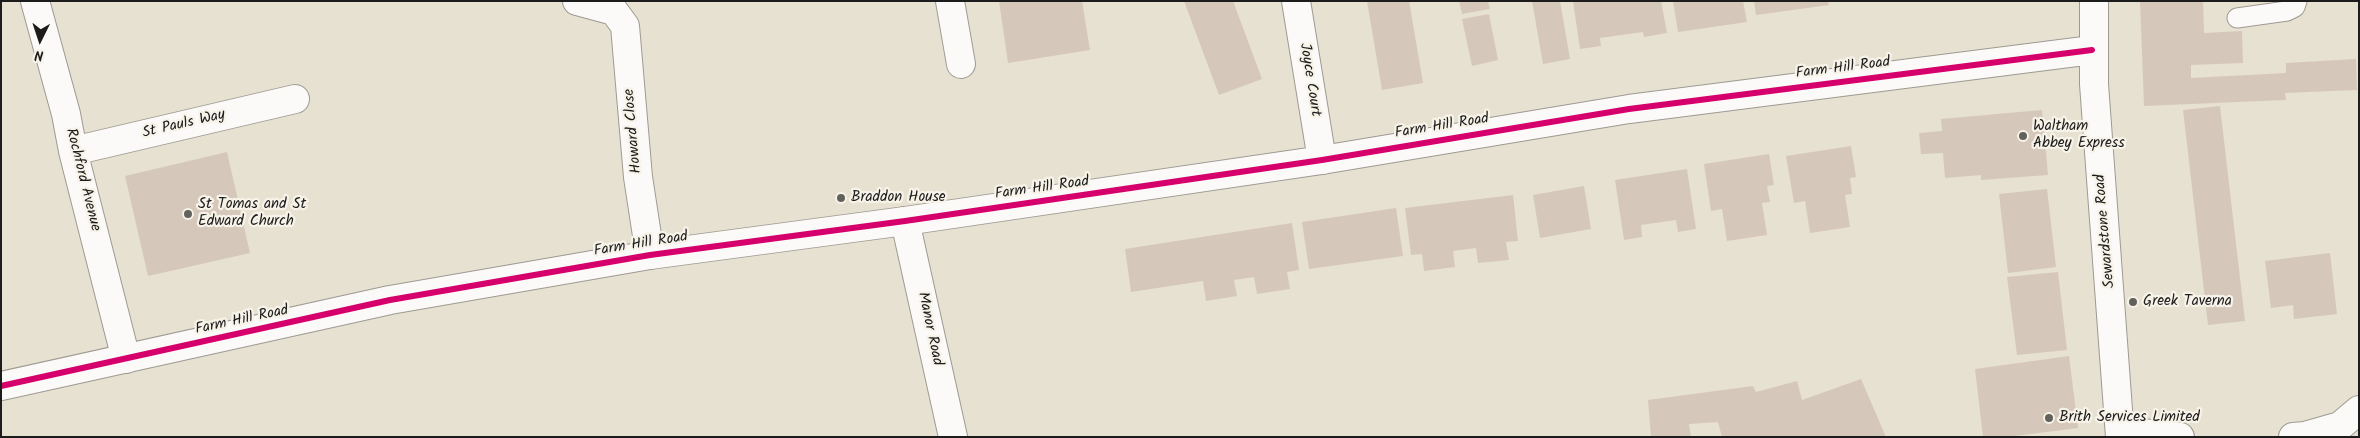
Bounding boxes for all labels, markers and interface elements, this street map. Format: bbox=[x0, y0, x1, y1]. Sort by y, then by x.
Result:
north arrow bbox=[15, 15, 65, 65]
street label: Joyce Court bbox=[1294, 42, 1324, 118]
text: N bbox=[34, 44, 44, 66]
street label: Farm Hill Road bbox=[1795, 54, 1891, 84]
street label: Howard Close bbox=[621, 88, 647, 174]
street label: St Pauls Way bbox=[141, 107, 227, 143]
street label: Farm Hill Road bbox=[1394, 111, 1490, 143]
place label: Waltham Abbey Express bbox=[2033, 118, 2125, 153]
street label: Rochford Avenue bbox=[61, 127, 103, 233]
marker: Waltham Abbey Express bbox=[2017, 130, 2029, 142]
street label: Farm Hill Road bbox=[994, 173, 1090, 205]
street label: Sewardstone Road bbox=[2092, 173, 2120, 289]
place label: Braddon House bbox=[851, 189, 946, 207]
marker: Braddon House bbox=[835, 192, 847, 204]
place label: St Tomas and St Edward Church bbox=[198, 196, 306, 231]
marker: St Tomas and St Edward Church bbox=[182, 208, 194, 220]
street label: Farm Hill Road bbox=[593, 229, 689, 261]
street label: Manor Road bbox=[912, 291, 946, 367]
place label: Greek Taverna bbox=[2143, 293, 2232, 311]
marker: Greek Taverna bbox=[2127, 296, 2139, 308]
street label: Farm Hill Road bbox=[194, 302, 290, 340]
place label: Brith Services Limited bbox=[2059, 409, 2200, 427]
marker: Brith Services Limited bbox=[2043, 412, 2055, 424]

